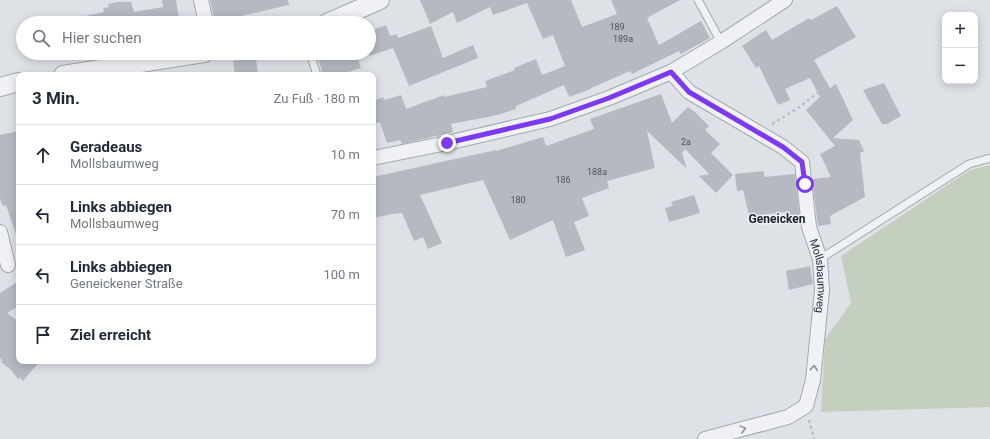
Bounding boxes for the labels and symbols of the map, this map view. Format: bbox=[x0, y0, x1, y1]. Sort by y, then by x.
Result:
house number: 189 bbox=[609, 22, 625, 32]
house number: 189a bbox=[613, 34, 633, 44]
route end bbox=[438, 134, 456, 152]
house number: 2a bbox=[681, 137, 691, 147]
house number: 188a bbox=[587, 167, 607, 177]
house number: 186 bbox=[555, 175, 571, 185]
route start bbox=[796, 175, 814, 193]
house number: 180 bbox=[510, 195, 526, 205]
district label: Geneicken bbox=[749, 212, 806, 226]
street label: Mollsbaumweg bbox=[807, 237, 828, 314]
one-way arrow bbox=[809, 365, 818, 371]
one-way arrow bbox=[739, 425, 746, 434]

